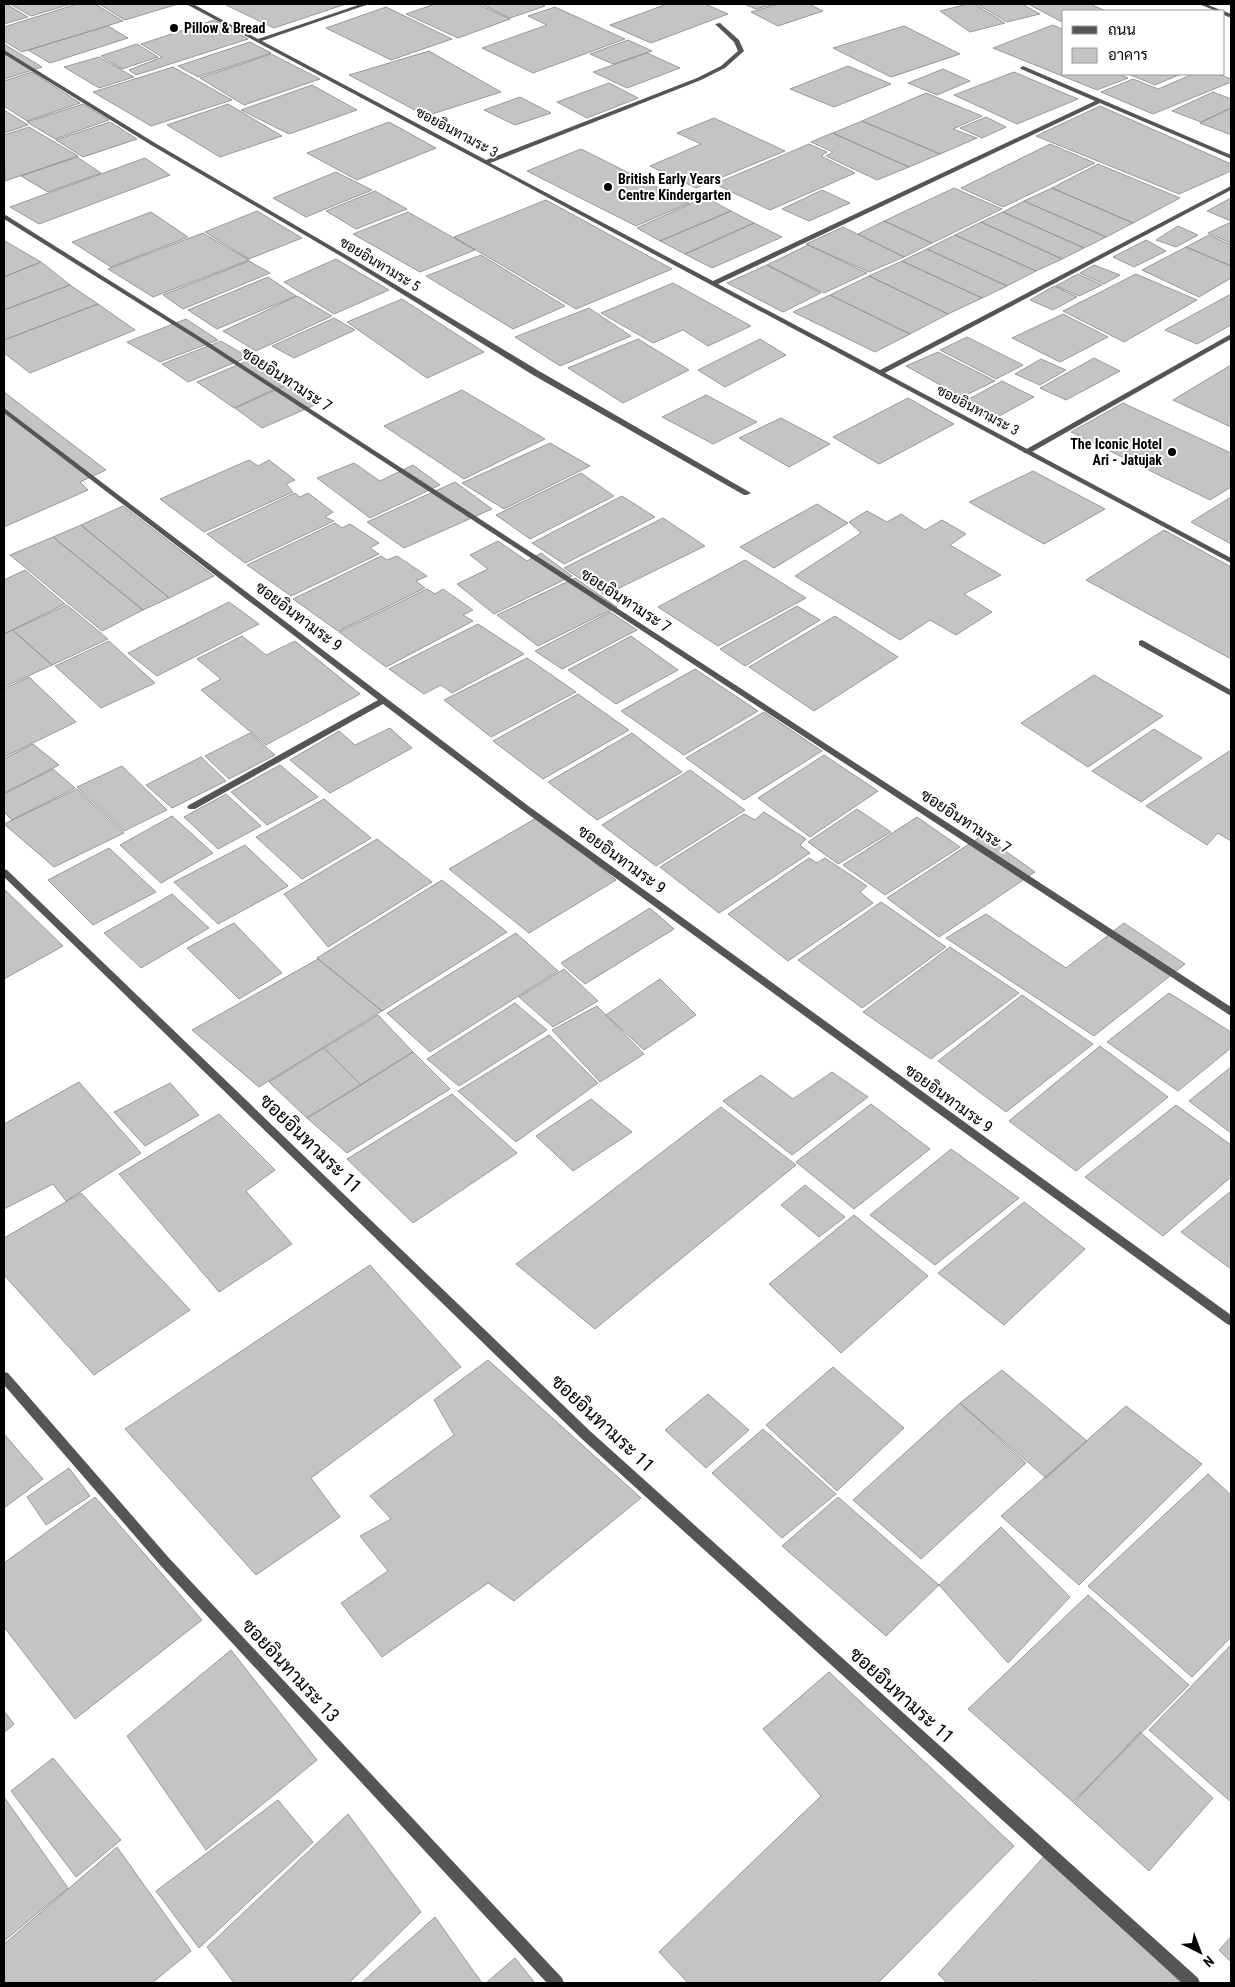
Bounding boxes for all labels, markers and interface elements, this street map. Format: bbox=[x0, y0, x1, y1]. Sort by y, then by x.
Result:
legend bbox=[1062, 10, 1225, 75]
place label: Pillow & Bread bbox=[184, 20, 266, 36]
text: ถนน bbox=[1108, 21, 1136, 39]
marker: Pillow & Bread bbox=[168, 22, 180, 34]
text: อาคาร bbox=[1108, 46, 1148, 64]
street label: ซอยอินทามระ 3 bbox=[413, 104, 501, 160]
place label: British Early Years Centre Kindergarten bbox=[618, 171, 731, 203]
marker: British Early Years Centre Kindergarten bbox=[602, 181, 614, 193]
street label: ซอยอินทามระ 5 bbox=[337, 234, 423, 294]
street label: ซอยอินทามระ 7 bbox=[238, 343, 336, 416]
street label: ซอยอินทามระ 3 bbox=[934, 382, 1022, 438]
place label: The Iconic Hotel Ari - Jatujak bbox=[1070, 436, 1162, 468]
marker: The Iconic Hotel Ari - Jatujak bbox=[1166, 446, 1178, 458]
street label: ซอยอินทามระ 7 bbox=[577, 564, 675, 637]
street label: ซอยอินทามระ 9 bbox=[251, 578, 346, 655]
street label: ซอยอินทามระ 7 bbox=[917, 785, 1015, 858]
street label: ซอยอินทามระ 9 bbox=[574, 821, 669, 898]
street label: ซอยอินทามระ 9 bbox=[901, 1060, 996, 1137]
street label: ซอยอินทามระ 11 bbox=[255, 1089, 366, 1198]
street label: ซอยอินทามระ 11 bbox=[546, 1370, 659, 1477]
street label: ซอยอินทามระ 13 bbox=[237, 1614, 344, 1727]
street label: ซอยอินทามระ 11 bbox=[845, 1642, 959, 1748]
north arrow bbox=[1175, 1927, 1225, 1977]
text: N bbox=[1200, 1953, 1217, 1970]

